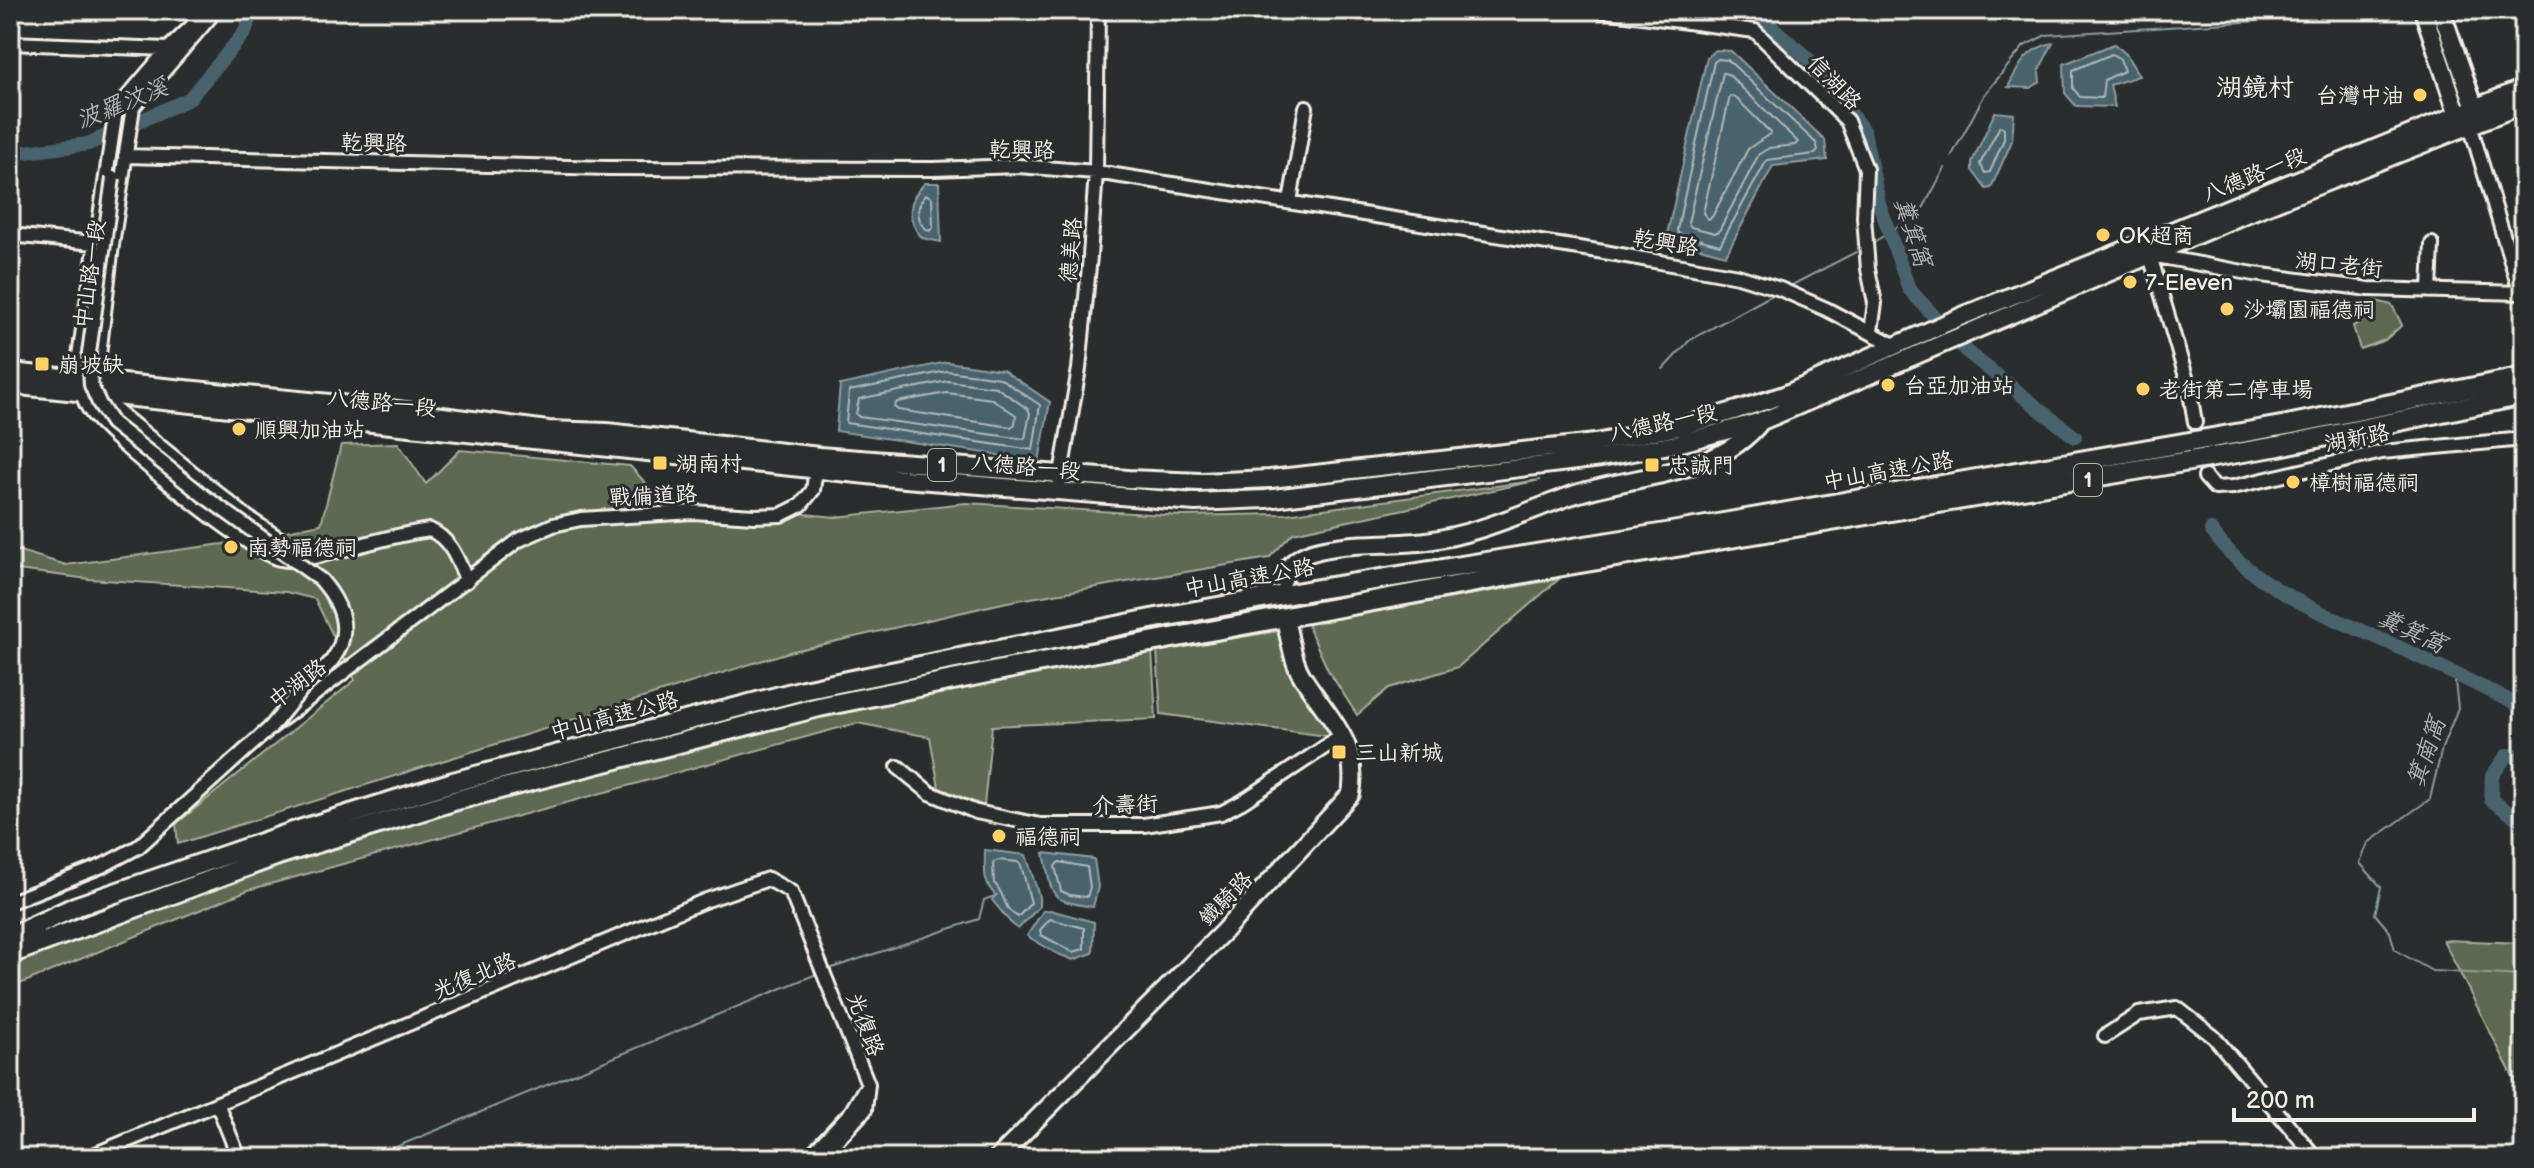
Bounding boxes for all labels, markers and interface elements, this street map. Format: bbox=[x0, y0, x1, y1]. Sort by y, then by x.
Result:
street label: 信湖路 bbox=[1801, 50, 1867, 116]
water label: 波羅汶溪 bbox=[72, 71, 174, 135]
district label: 湖鏡村 bbox=[2216, 73, 2294, 104]
place label: 台灣中油 bbox=[2316, 83, 2404, 110]
marker: 台灣中油 bbox=[2411, 86, 2429, 104]
street label: 乾興路 bbox=[341, 129, 407, 158]
street label: 乾興路 bbox=[989, 136, 1055, 165]
street label: 八德路一段 bbox=[2199, 142, 2311, 209]
water label: 糞箕窩 bbox=[1888, 193, 1938, 274]
street label: 德美路 bbox=[1055, 216, 1088, 284]
street label: 中山路一段 bbox=[69, 218, 112, 331]
place label: OK超商 bbox=[2119, 223, 2194, 250]
street label: 乾興路 bbox=[1631, 224, 1701, 263]
marker: OK超商 bbox=[2094, 226, 2112, 244]
street label: 湖口老街 bbox=[2294, 247, 2384, 284]
place label: 7-Eleven bbox=[2146, 270, 2233, 297]
marker: 7-Eleven bbox=[2121, 273, 2139, 291]
place label: 沙壩園福德祠 bbox=[2243, 297, 2375, 324]
marker: 沙壩園福德祠 bbox=[2218, 300, 2236, 318]
place label: 崩坡缺 bbox=[58, 352, 124, 379]
marker: 崩坡缺 bbox=[33, 355, 51, 373]
place label: 台亞加油站 bbox=[1904, 373, 2014, 400]
marker: 台亞加油站 bbox=[1879, 376, 1897, 394]
place label: 老街第二停車場 bbox=[2159, 377, 2313, 404]
marker: 老街第二停車場 bbox=[2134, 380, 2152, 398]
street label: 八德路一段 bbox=[326, 384, 438, 423]
street label: 八德路一段 bbox=[1607, 399, 1720, 448]
place label: 順興加油站 bbox=[255, 417, 365, 444]
street label: 湖新路 bbox=[2322, 419, 2392, 458]
marker: 順興加油站 bbox=[230, 420, 248, 438]
street label: 中山高速公路 bbox=[1821, 447, 1956, 496]
road number: 1 bbox=[928, 449, 956, 481]
street label: 八德路一段 bbox=[970, 449, 1082, 486]
place label: 湖南村 bbox=[676, 451, 742, 478]
place label: 忠誠門 bbox=[1668, 453, 1734, 480]
marker: 湖南村 bbox=[651, 454, 669, 472]
marker: 忠誠門 bbox=[1643, 456, 1661, 474]
road number: 1 bbox=[2074, 464, 2102, 496]
place label: 樟樹福德祠 bbox=[2309, 470, 2419, 497]
marker: 樟樹福德祠 bbox=[2284, 473, 2302, 491]
street label: 戰備道路 bbox=[608, 481, 698, 512]
place label: 南勢福德祠 bbox=[247, 535, 357, 562]
marker: 南勢福德祠 bbox=[222, 538, 240, 556]
street label: 中山高速公路 bbox=[1182, 554, 1317, 603]
water label: 糞箕窩 bbox=[2373, 603, 2453, 661]
street label: 中湖路 bbox=[263, 654, 332, 715]
street label: 中山高速公路 bbox=[547, 686, 682, 747]
water label: 箕南窩 bbox=[2401, 711, 2453, 791]
place label: 三山新城 bbox=[1355, 740, 1443, 767]
marker: 三山新城 bbox=[1330, 743, 1348, 761]
street label: 介壽街 bbox=[1092, 791, 1159, 820]
place label: 福德祠 bbox=[1015, 824, 1081, 851]
marker: 福德祠 bbox=[990, 827, 1008, 845]
street label: 鐵騎路 bbox=[1193, 866, 1259, 932]
street label: 光復北路 bbox=[429, 947, 520, 1005]
street label: 光復路 bbox=[840, 989, 889, 1060]
scale bar bbox=[2234, 1072, 2474, 1122]
text: 200 m bbox=[2246, 1086, 2315, 1115]

